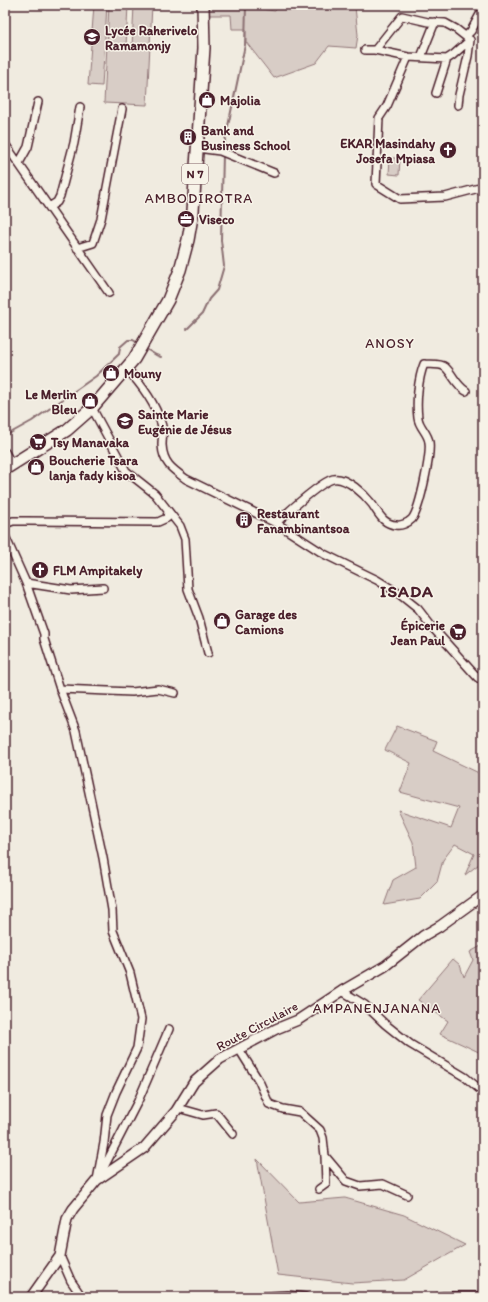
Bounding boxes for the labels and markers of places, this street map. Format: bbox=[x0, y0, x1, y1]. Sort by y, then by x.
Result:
place label: Lycée Raherivelo Ramamonjy bbox=[105, 23, 198, 54]
school or university icon: Lycée Raherivelo Ramamonjy bbox=[82, 27, 102, 47]
shop icon: Majolia bbox=[197, 90, 217, 110]
place label: Majolia bbox=[220, 93, 261, 109]
place label: Bank and Business School bbox=[201, 123, 291, 153]
building icon: Bank and Business School bbox=[178, 127, 198, 147]
place label: EKAR Masindahy Josefa Mpiasa bbox=[340, 136, 436, 167]
church icon: EKAR Masindahy Josefa Mpiasa bbox=[438, 140, 458, 160]
office icon: Viseco bbox=[176, 209, 196, 229]
place label: Viseco bbox=[199, 212, 235, 227]
shop icon: Mouny bbox=[101, 363, 121, 383]
place label: Mouny bbox=[124, 366, 162, 382]
place label: Le Merlin Bleu bbox=[25, 387, 78, 417]
shop icon: Le Merlin Bleu bbox=[80, 391, 100, 411]
place label: Sainte Marie Eugénie de Jésus bbox=[138, 407, 232, 438]
school or university icon: Sainte Marie Eugénie de Jésus bbox=[115, 411, 135, 431]
supermarket icon: Tsy Manavaka bbox=[28, 432, 48, 452]
place label: Tsy Manavaka bbox=[50, 435, 129, 451]
place label: Boucherie Tsara lanja fady kisoa bbox=[49, 453, 138, 484]
shop icon: Boucherie Tsara lanja fady kisoa bbox=[26, 457, 46, 477]
place label: Restaurant Fanambinantsoa bbox=[257, 506, 350, 536]
building icon: Restaurant Fanambinantsoa bbox=[234, 510, 254, 530]
church icon: FLM Ampitakely bbox=[30, 560, 50, 580]
place label: FLM Ampitakely bbox=[53, 563, 143, 579]
place label: Garage des Camions bbox=[235, 607, 297, 637]
shop icon: Garage des Camions bbox=[212, 611, 232, 631]
place label: Épicerie Jean Paul bbox=[390, 617, 445, 648]
supermarket icon: Épicerie Jean Paul bbox=[448, 622, 468, 642]

